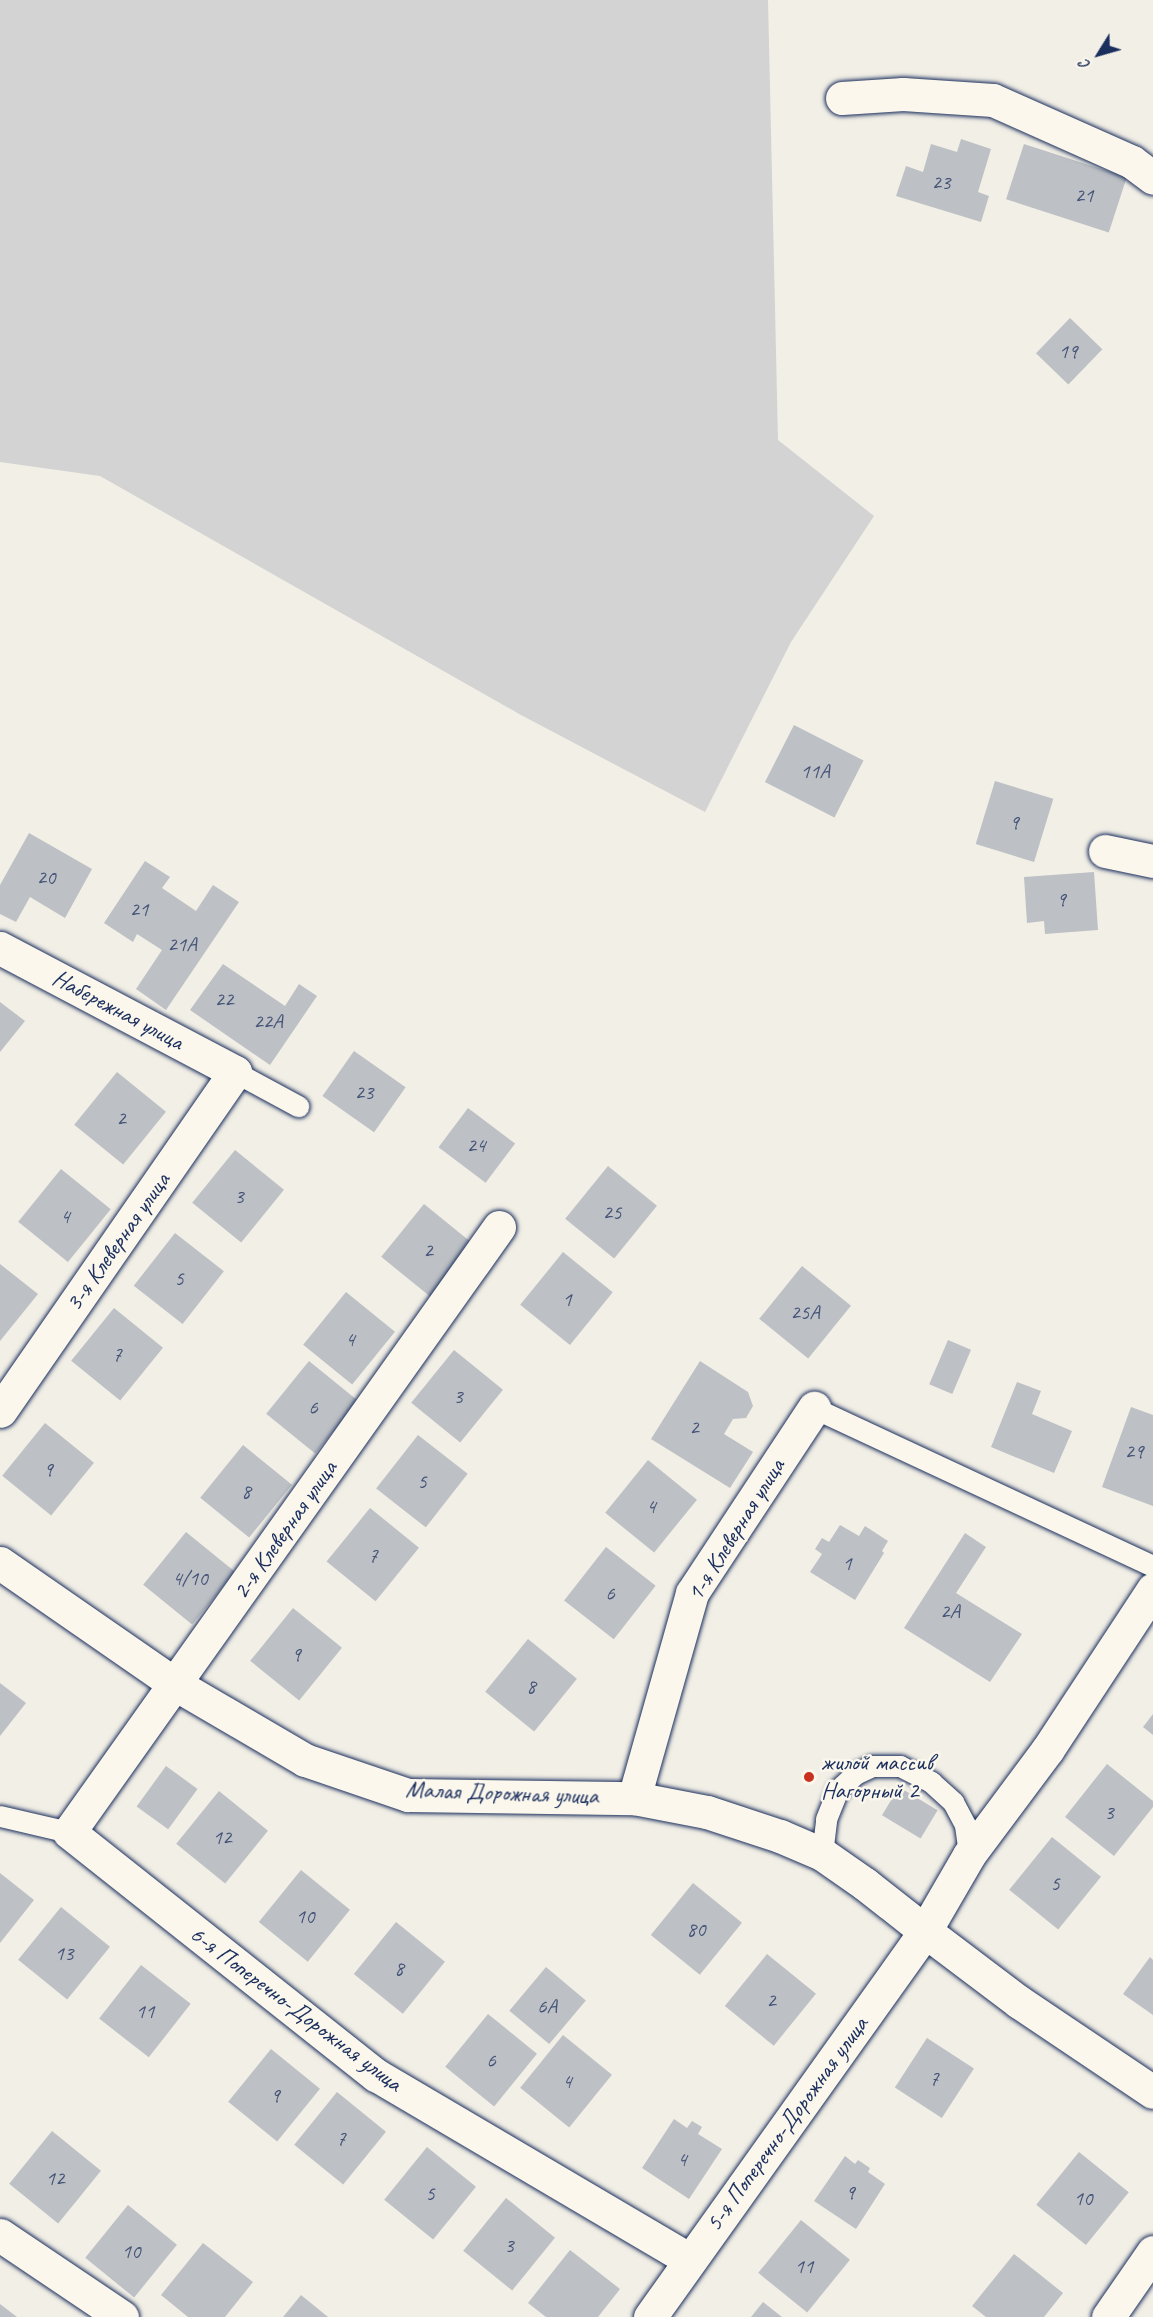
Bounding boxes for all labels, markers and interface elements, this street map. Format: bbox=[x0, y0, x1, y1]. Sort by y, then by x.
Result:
north arrow bbox=[1069, 24, 1129, 84]
text: С bbox=[1074, 56, 1095, 74]
house number: 23 bbox=[932, 169, 950, 195]
house number: 21 bbox=[1075, 182, 1093, 208]
house number: 19 bbox=[1059, 338, 1077, 364]
house number: 11А bbox=[800, 758, 830, 784]
house number: 9 bbox=[1009, 809, 1019, 835]
house number: 20 bbox=[37, 864, 55, 890]
house number: 9 bbox=[1056, 886, 1066, 912]
house number: 21 bbox=[130, 896, 148, 922]
house number: 21А bbox=[167, 931, 197, 957]
street label: Набережная улица bbox=[46, 963, 190, 1057]
house number: 22 bbox=[215, 986, 233, 1012]
house number: 22А bbox=[253, 1008, 283, 1034]
house number: 23 bbox=[355, 1079, 373, 1105]
house number: 2 bbox=[116, 1105, 126, 1131]
house number: 24 bbox=[467, 1132, 485, 1158]
street label: 3-я Клеверная улица bbox=[59, 1166, 177, 1318]
house number: 3 bbox=[234, 1183, 244, 1209]
house number: 25 bbox=[603, 1199, 621, 1225]
house number: 4 bbox=[60, 1203, 70, 1229]
house number: 2 bbox=[423, 1237, 433, 1263]
house number: 5 bbox=[174, 1265, 184, 1291]
house number: 1 bbox=[562, 1286, 572, 1312]
house number: 25А bbox=[790, 1299, 820, 1325]
house number: 4 bbox=[345, 1326, 355, 1352]
house number: 7 bbox=[112, 1341, 122, 1367]
house number: 3 bbox=[453, 1383, 463, 1409]
house number: 6 bbox=[308, 1394, 318, 1420]
house number: 2 bbox=[689, 1414, 699, 1440]
house number: 29 bbox=[1125, 1438, 1143, 1464]
street label: 1-я Клеверная улица bbox=[680, 1452, 792, 1608]
street label: 2-я Клеверная улица bbox=[226, 1454, 344, 1606]
house number: 9 bbox=[43, 1456, 53, 1482]
house number: 5 bbox=[417, 1468, 427, 1494]
house number: 8 bbox=[241, 1478, 251, 1504]
house number: 4 bbox=[646, 1493, 656, 1519]
house number: 7 bbox=[368, 1542, 378, 1568]
house number: 1 bbox=[842, 1550, 852, 1576]
house number: 4/10 bbox=[172, 1565, 208, 1591]
house number: 6 bbox=[605, 1580, 615, 1606]
house number: 2А bbox=[940, 1598, 960, 1624]
house number: 9 bbox=[291, 1641, 301, 1667]
house number: 8 bbox=[526, 1673, 536, 1699]
place label: жилой массив Нагорный 2 bbox=[821, 1749, 933, 1805]
marker: жилой массив Нагорный 2 bbox=[802, 1770, 816, 1784]
street label: Малая Дорожная улица bbox=[403, 1775, 601, 1811]
house number: 3 bbox=[1104, 1799, 1114, 1825]
house number: 12 bbox=[213, 1824, 231, 1850]
house number: 5 bbox=[1050, 1870, 1060, 1896]
house number: 10 bbox=[296, 1903, 314, 1929]
house number: 80 bbox=[687, 1916, 705, 1942]
street label: 6-я Поперечно-Дорожная улица bbox=[184, 1919, 408, 2099]
house number: 13 bbox=[55, 1940, 73, 1966]
house number: 8 bbox=[394, 1955, 404, 1981]
house number: 2 bbox=[766, 1987, 776, 2013]
house number: 6А bbox=[537, 1993, 557, 2019]
house number: 11 bbox=[136, 1998, 154, 2024]
street label: 5-я Поперечно-Дорожная улица bbox=[699, 2011, 875, 2237]
house number: 6 bbox=[486, 2047, 496, 2073]
house number: 7 bbox=[929, 2065, 939, 2091]
house number: 4 bbox=[562, 2068, 572, 2094]
house number: 9 bbox=[270, 2082, 280, 2108]
house number: 7 bbox=[336, 2125, 346, 2151]
house number: 4 bbox=[677, 2146, 687, 2172]
house number: 12 bbox=[46, 2165, 64, 2191]
house number: 9 bbox=[845, 2179, 855, 2205]
house number: 5 bbox=[425, 2180, 435, 2206]
house number: 10 bbox=[1074, 2185, 1092, 2211]
house number: 3 bbox=[504, 2232, 514, 2258]
house number: 10 bbox=[122, 2238, 140, 2264]
house number: 11 bbox=[795, 2253, 813, 2279]

